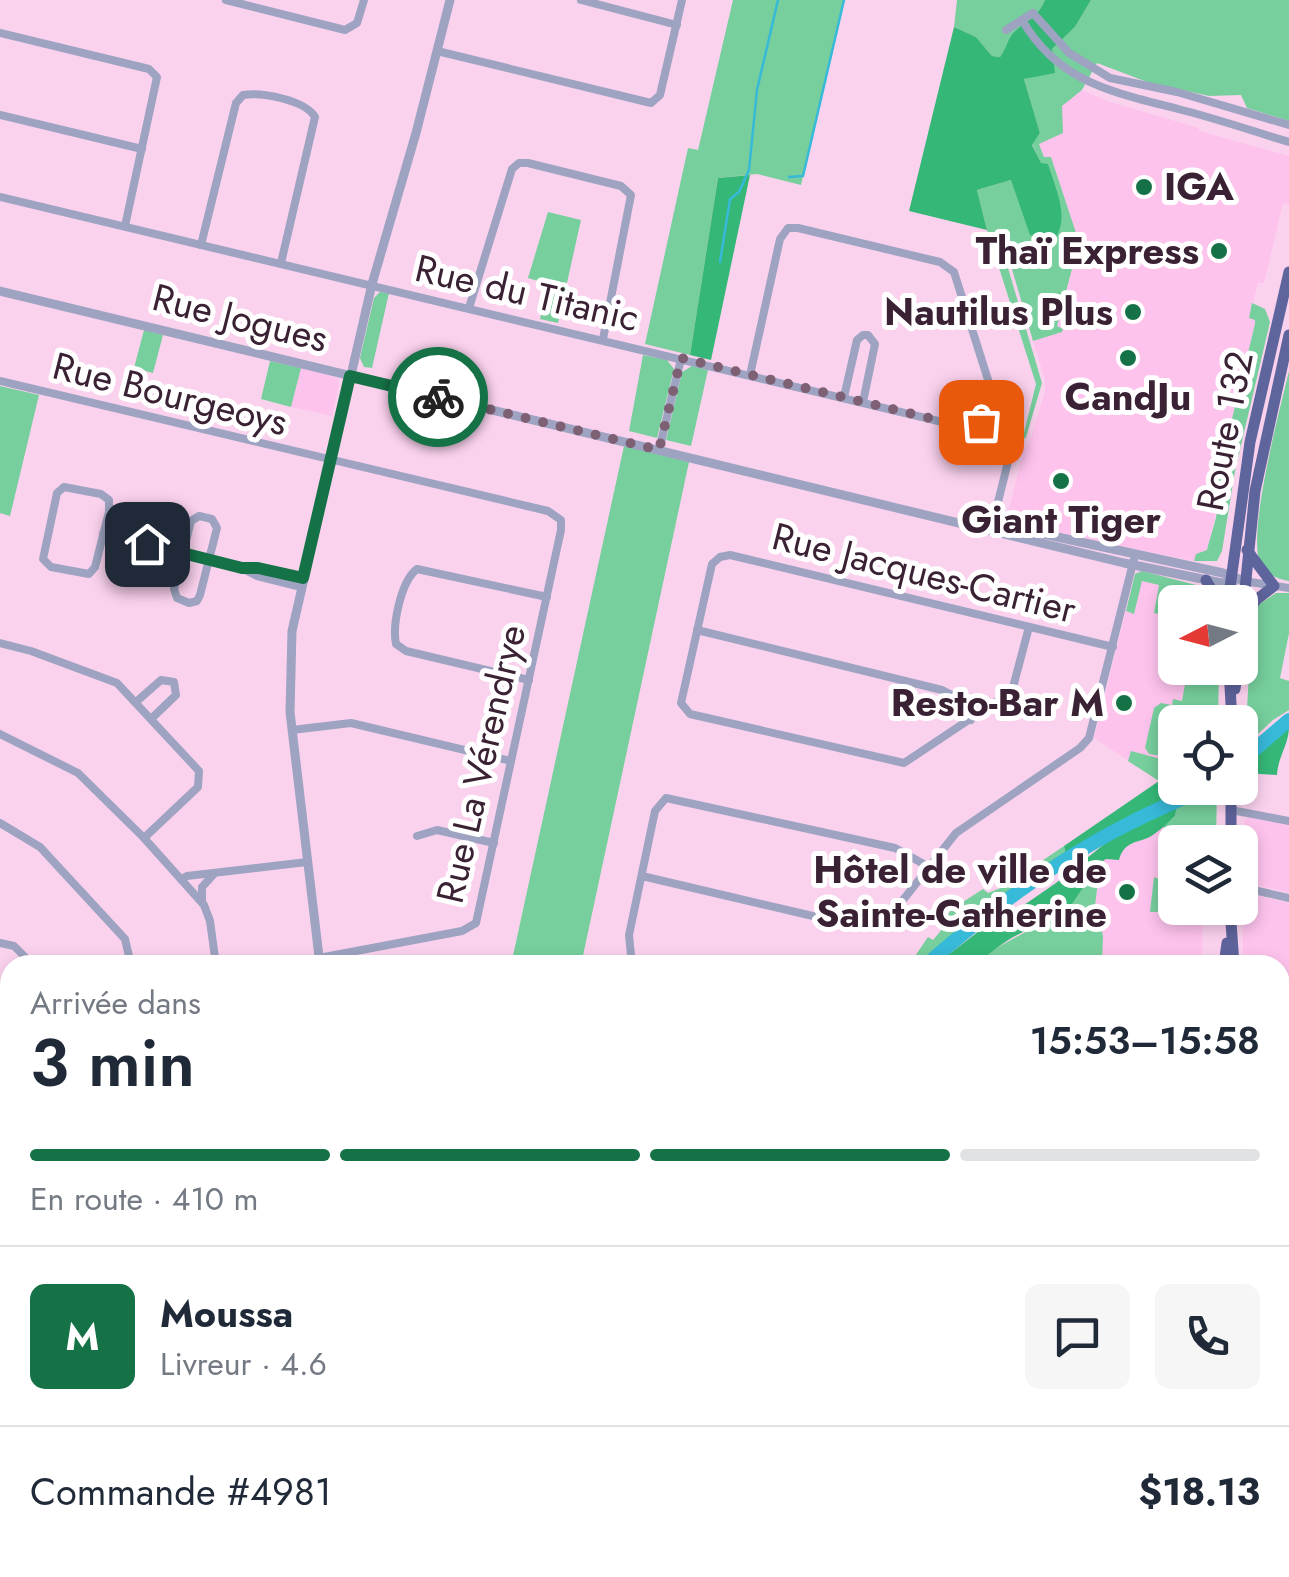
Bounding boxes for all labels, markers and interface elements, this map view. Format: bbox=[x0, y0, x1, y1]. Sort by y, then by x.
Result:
place label: IGA bbox=[1164, 159, 1234, 214]
marker: IGA bbox=[1133, 176, 1155, 198]
place label: Thaï Express bbox=[976, 223, 1199, 278]
street label: Rue du Titanic bbox=[410, 240, 644, 345]
marker: Thaï Express bbox=[1208, 240, 1230, 262]
street label: Rue Jogues bbox=[147, 269, 333, 366]
place label: Nautilus Plus bbox=[884, 284, 1113, 339]
marker: Nautilus Plus bbox=[1122, 301, 1144, 323]
street label: Rue Bourgeoys bbox=[47, 338, 293, 449]
street label: Route 132 bbox=[1182, 346, 1267, 515]
courier bbox=[388, 347, 488, 447]
marker: CandJu bbox=[1117, 347, 1139, 369]
place label: CandJu bbox=[1065, 369, 1191, 424]
icon: bike bbox=[411, 370, 466, 425]
pin bbox=[939, 380, 1024, 465]
icon: bag bbox=[954, 395, 1009, 450]
marker: Giant Tiger bbox=[1050, 470, 1072, 492]
place label: Giant Tiger bbox=[961, 492, 1161, 547]
pin bbox=[105, 502, 190, 587]
street label: Rue Jacques-Cartier bbox=[766, 508, 1082, 637]
icon: home bbox=[120, 517, 175, 572]
north arrow bbox=[1158, 585, 1258, 685]
map controls bbox=[1158, 585, 1258, 925]
street label: Rue La Vérendrye bbox=[422, 619, 539, 909]
place label: Resto-Bar M bbox=[891, 675, 1104, 730]
marker: Resto-Bar M bbox=[1113, 692, 1135, 714]
button: locate bbox=[1158, 705, 1258, 805]
button: layers bbox=[1158, 825, 1258, 925]
place label: Hôtel de ville de Sainte-Catherine bbox=[813, 842, 1107, 941]
marker: Hôtel de ville de Sainte-Catherine bbox=[1116, 881, 1138, 903]
text: Arrivée dans bbox=[30, 980, 201, 1026]
text: 15:53–15:58 bbox=[1030, 1013, 1260, 1068]
text: 3 min bbox=[30, 1016, 195, 1110]
text: En route · 410 m bbox=[30, 1176, 259, 1222]
button: chat bbox=[1025, 1284, 1130, 1389]
button: phone bbox=[1155, 1284, 1260, 1389]
text: Moussa bbox=[160, 1286, 293, 1341]
text: M bbox=[66, 1309, 99, 1364]
text: Livreur · 4.6 bbox=[160, 1341, 327, 1387]
text: Commande #4981 bbox=[30, 1464, 332, 1519]
text: $18.13 bbox=[1139, 1464, 1260, 1519]

